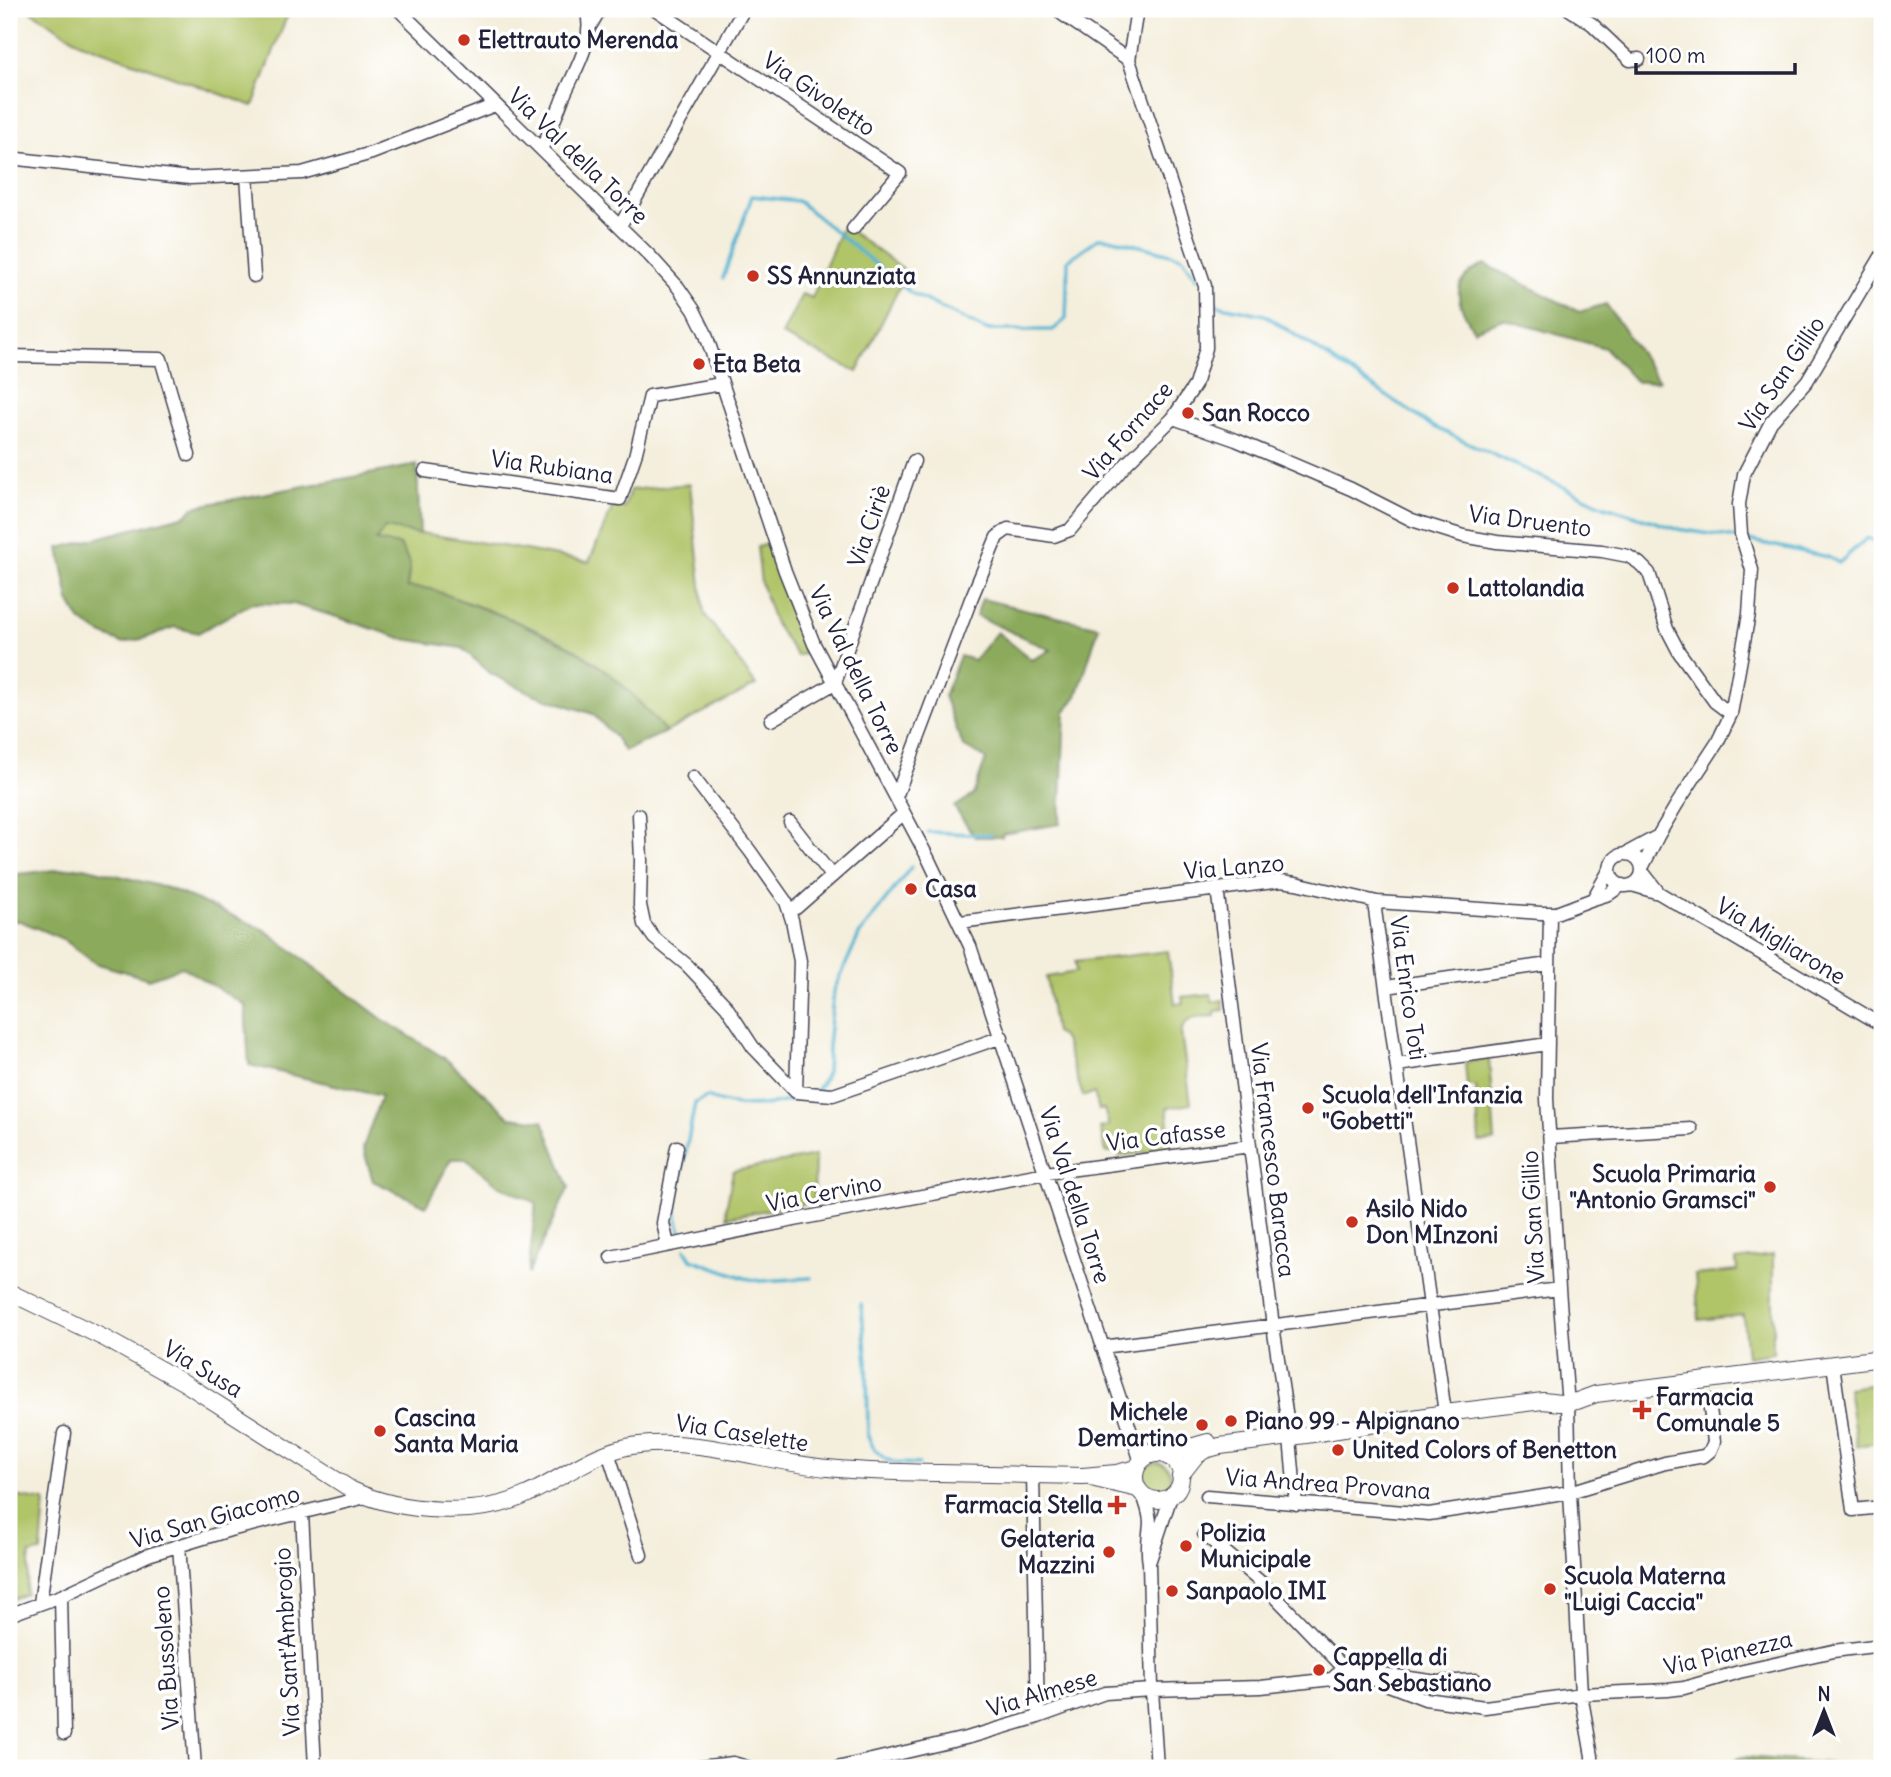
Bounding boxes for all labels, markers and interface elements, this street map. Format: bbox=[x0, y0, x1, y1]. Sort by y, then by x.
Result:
place label: Elettrauto Merenda bbox=[478, 25, 678, 54]
marker: Elettrauto Merenda bbox=[456, 32, 472, 48]
scale bar bbox=[1636, 32, 1795, 76]
text: 100 m bbox=[1646, 42, 1705, 69]
street label: Via Givoletto bbox=[757, 45, 881, 142]
street label: Via Val della Torre bbox=[502, 81, 655, 230]
place label: SS Annunziata bbox=[767, 261, 916, 290]
marker: SS Annunziata bbox=[745, 268, 761, 284]
street label: Via San Gillio bbox=[1732, 310, 1831, 437]
place label: Eta Beta bbox=[713, 349, 801, 378]
marker: Eta Beta bbox=[691, 356, 707, 372]
street label: Via Fornace bbox=[1077, 375, 1179, 486]
place label: San Rocco bbox=[1202, 398, 1310, 427]
marker: San Rocco bbox=[1180, 405, 1196, 421]
street label: Via Rubiana bbox=[489, 444, 615, 489]
street label: Via Ciriè bbox=[841, 481, 896, 571]
street label: Via Druento bbox=[1467, 499, 1593, 542]
place label: Lattolandia bbox=[1467, 573, 1584, 602]
marker: Lattolandia bbox=[1445, 580, 1461, 596]
street label: Via Val della Torre bbox=[803, 581, 910, 759]
street label: Via Lanzo bbox=[1183, 848, 1285, 885]
place label: Casa bbox=[925, 874, 977, 903]
marker: Casa bbox=[903, 881, 919, 897]
street label: Via Migliarone bbox=[1711, 891, 1851, 991]
street label: Via Enrico Toti bbox=[1384, 914, 1433, 1062]
street label: Via Francesco Baracca bbox=[1245, 1041, 1302, 1279]
place label: Scuola dell'Infanzia "Gobetti" bbox=[1322, 1080, 1523, 1135]
marker: Scuola dell'Infanzia "Gobetti" bbox=[1300, 1100, 1316, 1116]
street label: Via Val della Torre bbox=[1033, 1103, 1118, 1287]
street label: Via Cafasse bbox=[1105, 1114, 1227, 1157]
street label: Via San Gillio bbox=[1515, 1150, 1550, 1284]
place label: Scuola Primaria "Antonio Gramsci" bbox=[1569, 1159, 1756, 1214]
street label: Via Cervino bbox=[764, 1167, 884, 1218]
marker: Scuola Primaria "Antonio Gramsci" bbox=[1762, 1179, 1778, 1195]
place label: Asilo Nido Don MInzoni bbox=[1366, 1194, 1498, 1249]
marker: Asilo Nido Don MInzoni bbox=[1344, 1214, 1360, 1230]
street label: Via Susa bbox=[158, 1333, 248, 1404]
place label: Farmacia Comunale 5 bbox=[1656, 1382, 1780, 1437]
place label: Michele Demartino bbox=[1077, 1397, 1188, 1452]
marker: Farmacia Comunale 5 bbox=[1634, 1402, 1650, 1418]
place label: Cascina Santa Maria bbox=[394, 1403, 519, 1458]
place label: Piano 99 - Alpignano bbox=[1245, 1406, 1460, 1435]
street label: Via Caselette bbox=[673, 1408, 811, 1457]
marker: Piano 99 - Alpignano bbox=[1223, 1413, 1239, 1429]
marker: Michele Demartino bbox=[1194, 1417, 1210, 1433]
marker: Cascina Santa Maria bbox=[372, 1423, 388, 1439]
place label: United Colors of Benetton bbox=[1352, 1435, 1617, 1464]
marker: United Colors of Benetton bbox=[1330, 1442, 1346, 1458]
street label: Via Andrea Provana bbox=[1224, 1462, 1432, 1505]
street label: Via San Giacomo bbox=[127, 1478, 303, 1555]
place label: Farmacia Stella bbox=[944, 1490, 1103, 1519]
marker: Farmacia Stella bbox=[1109, 1497, 1125, 1513]
place label: Polizia Municipale bbox=[1200, 1518, 1311, 1573]
place label: Gelateria Mazzini bbox=[1000, 1524, 1095, 1579]
marker: Polizia Municipale bbox=[1178, 1538, 1194, 1554]
marker: Gelateria Mazzini bbox=[1101, 1544, 1117, 1560]
street label: Via Sant'Ambrogio bbox=[267, 1547, 306, 1737]
place label: Scuola Materna "Luigi Caccia" bbox=[1564, 1561, 1726, 1616]
place label: Sanpaolo IMI bbox=[1186, 1576, 1327, 1605]
marker: Scuola Materna "Luigi Caccia" bbox=[1542, 1581, 1558, 1597]
marker: Sanpaolo IMI bbox=[1164, 1583, 1180, 1599]
street label: Via Bussoleno bbox=[146, 1585, 185, 1731]
street label: Via Pianezza bbox=[1661, 1624, 1795, 1681]
place label: Cappella di San Sebastiano bbox=[1333, 1642, 1492, 1697]
street label: Via Almese bbox=[983, 1662, 1100, 1723]
marker: Cappella di San Sebastiano bbox=[1311, 1662, 1327, 1678]
north arrow bbox=[1790, 1676, 1860, 1746]
text: N bbox=[1817, 1682, 1831, 1706]

